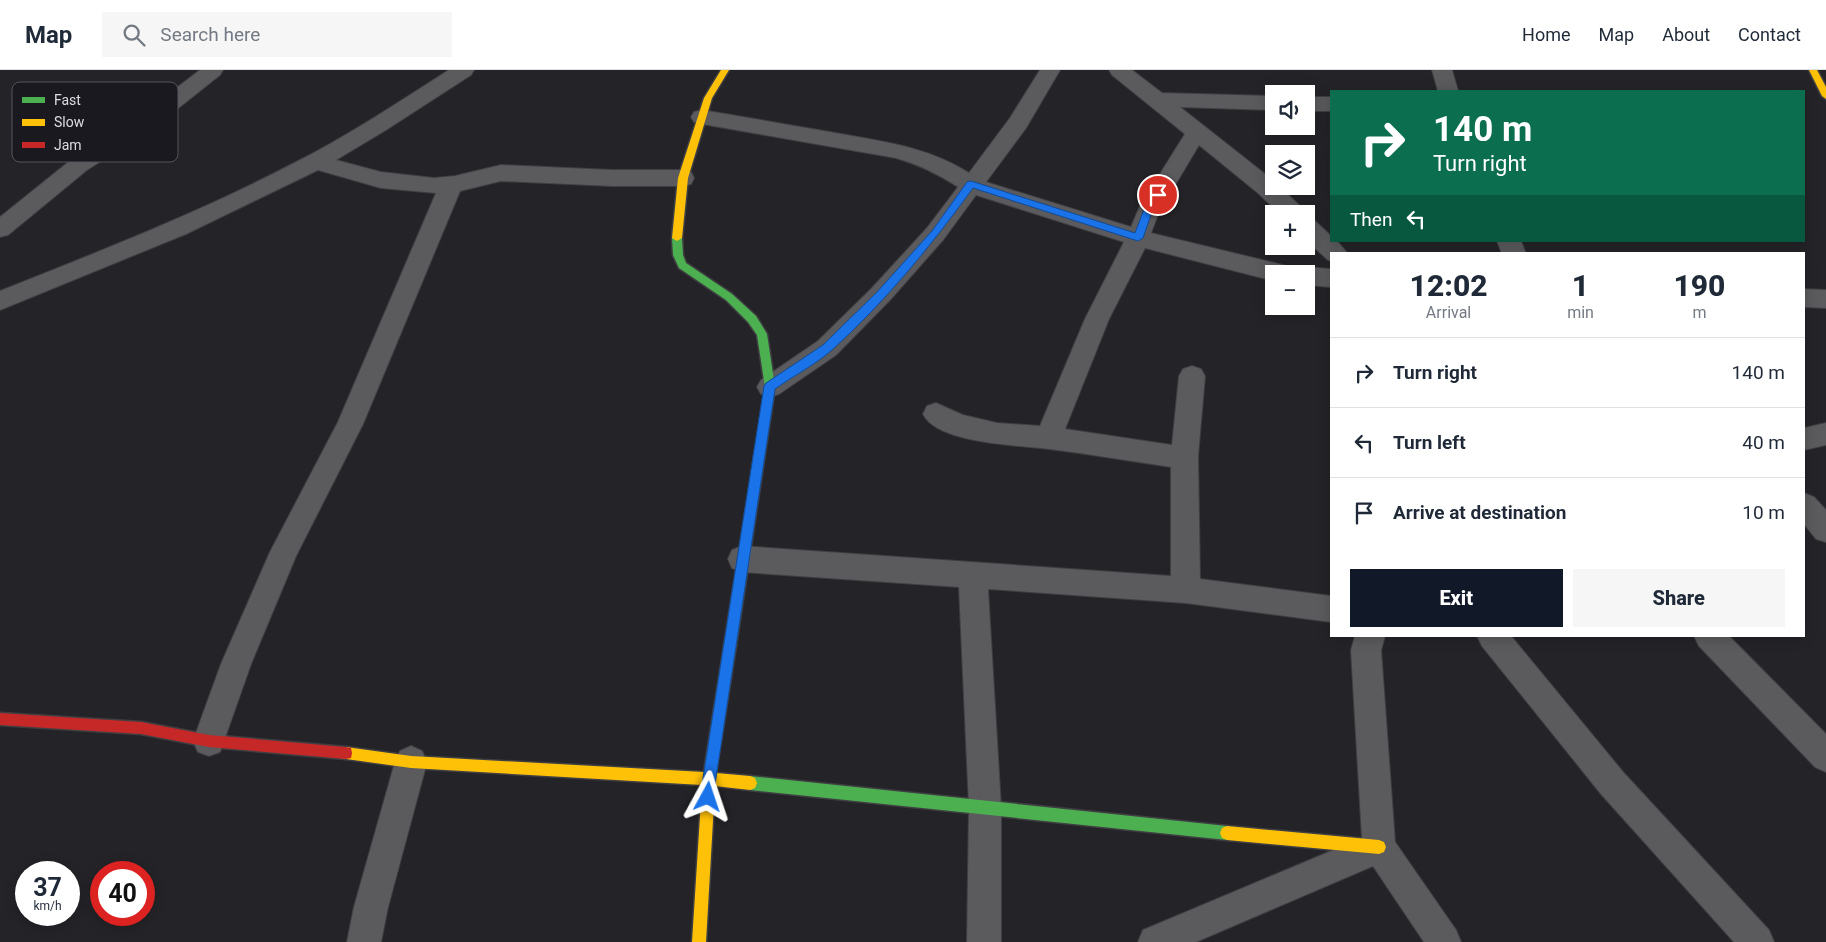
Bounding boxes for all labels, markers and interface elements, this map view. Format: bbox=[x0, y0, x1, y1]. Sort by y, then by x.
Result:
search box bbox=[102, 12, 452, 57]
text: Map bbox=[25, 21, 72, 49]
icon: search bbox=[120, 21, 148, 49]
text: Search here bbox=[160, 23, 260, 46]
text: Home bbox=[1522, 24, 1571, 45]
text: Map bbox=[1599, 24, 1634, 45]
text: About bbox=[1662, 24, 1710, 45]
text: Contact bbox=[1738, 24, 1801, 45]
legend bbox=[12, 82, 178, 162]
map controls bbox=[1265, 85, 1315, 315]
button: sound bbox=[1265, 85, 1315, 135]
text: Fast bbox=[54, 92, 81, 108]
text: 140 m bbox=[1433, 109, 1532, 150]
icon: right bbox=[1350, 110, 1415, 175]
text: Slow bbox=[54, 114, 85, 130]
text: Jam bbox=[54, 137, 82, 153]
button: layers bbox=[1265, 145, 1315, 195]
text: Turn right bbox=[1433, 151, 1527, 176]
pin bbox=[1137, 174, 1179, 216]
icon: arrive bbox=[1144, 181, 1172, 209]
button: + bbox=[1265, 205, 1315, 255]
icon: left bbox=[1402, 205, 1430, 233]
text: Then bbox=[1350, 208, 1392, 231]
button: − bbox=[1265, 265, 1315, 315]
text: 12:02 bbox=[1410, 268, 1488, 303]
text: 1 bbox=[1572, 268, 1589, 303]
text: 190 bbox=[1673, 268, 1725, 303]
text: Arrival bbox=[1426, 303, 1471, 322]
text: min bbox=[1567, 303, 1594, 322]
text: m bbox=[1692, 303, 1706, 322]
icon: right bbox=[1350, 359, 1378, 387]
text: Turn right bbox=[1393, 361, 1477, 384]
text: 140 m bbox=[1732, 361, 1785, 384]
icon: left bbox=[1350, 429, 1378, 457]
text: Turn left bbox=[1393, 431, 1466, 454]
text: 40 m bbox=[1742, 431, 1785, 454]
icon: arrive bbox=[1350, 499, 1378, 527]
text: Arrive at destination bbox=[1393, 501, 1566, 524]
text: 10 m bbox=[1742, 501, 1785, 524]
button: Exit bbox=[1350, 569, 1563, 627]
button: Share bbox=[1573, 569, 1785, 627]
position arrow bbox=[681, 770, 733, 822]
speed limit sign: 40 bbox=[90, 861, 155, 926]
text: 37 bbox=[33, 873, 62, 902]
text: km/h bbox=[33, 899, 62, 913]

